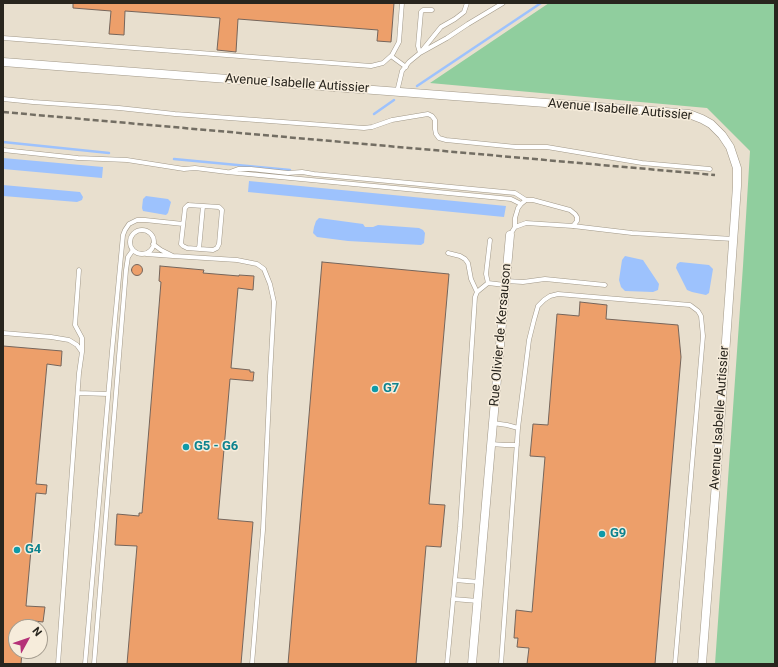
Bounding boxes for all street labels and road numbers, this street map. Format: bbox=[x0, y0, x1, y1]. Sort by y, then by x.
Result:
street label: Avenue Isabelle Autissier bbox=[224, 71, 370, 97]
street label: Avenue Isabelle Autissier bbox=[547, 96, 693, 124]
street label: Rue Olivier de Kersauson bbox=[487, 263, 515, 407]
street label: Avenue Isabelle Autissier bbox=[707, 345, 733, 491]

